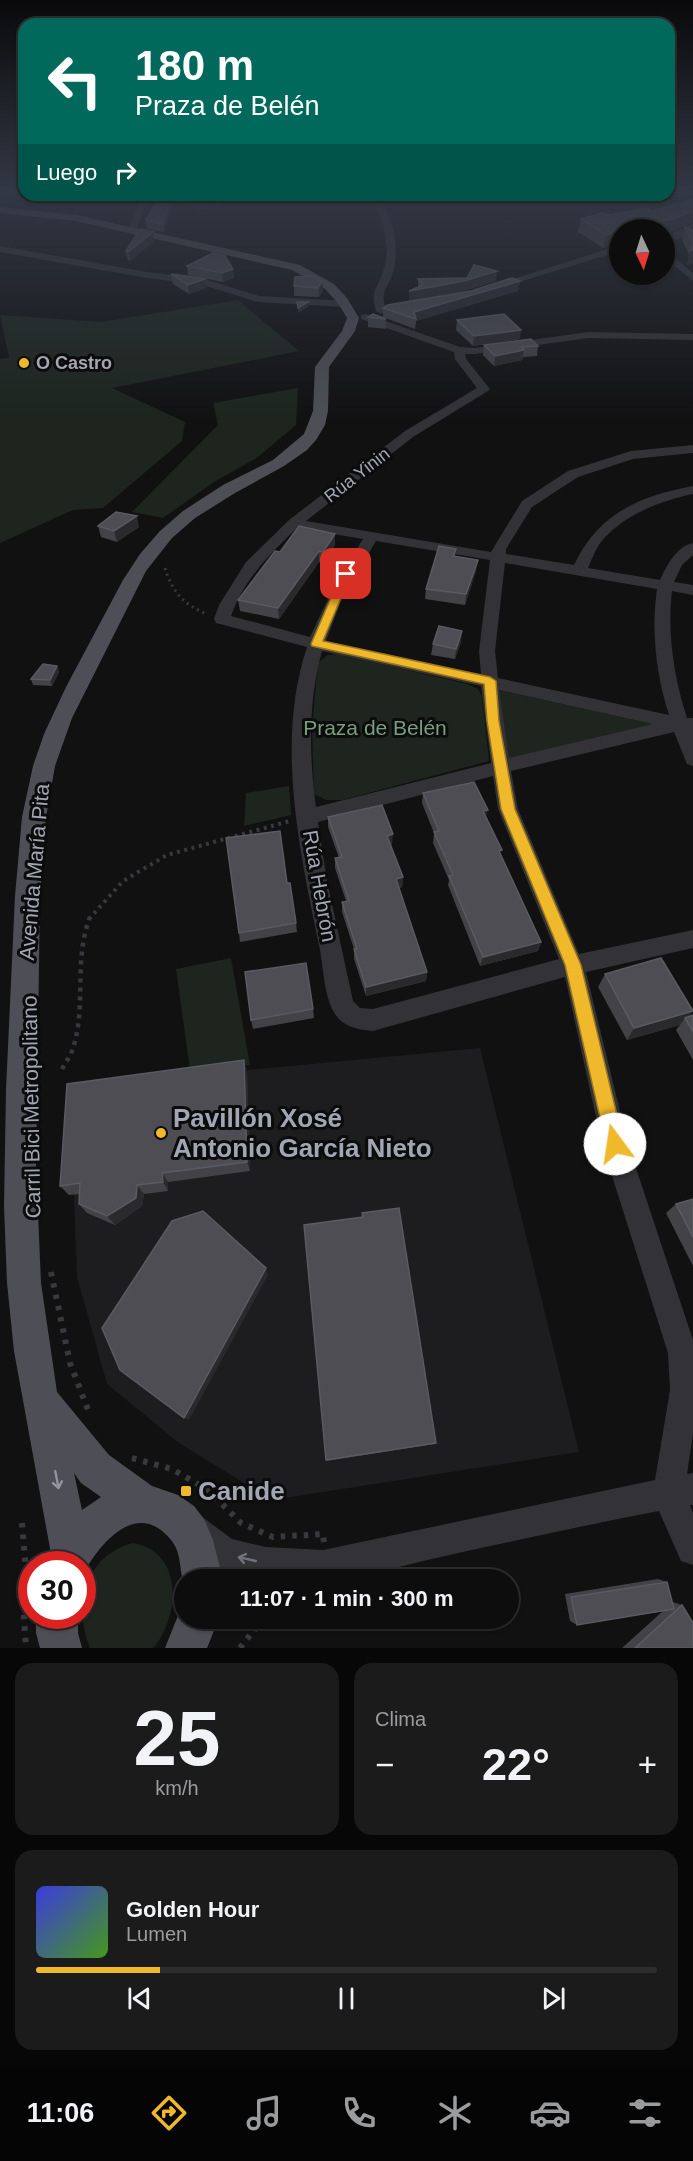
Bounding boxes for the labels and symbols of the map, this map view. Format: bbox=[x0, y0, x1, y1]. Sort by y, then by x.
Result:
north arrow bbox=[609, 219, 675, 285]
place label: O Castro bbox=[36, 353, 112, 373]
marker: O Castro bbox=[17, 356, 31, 370]
street label: Rúa Yinin bbox=[320, 443, 394, 507]
pin bbox=[320, 548, 371, 599]
park label: Praza de Belén bbox=[303, 716, 447, 739]
street label: Avenida María Pita bbox=[15, 782, 53, 961]
street label: Rúa Hebrón bbox=[299, 828, 341, 944]
street label: Carril Bici Metropolitano bbox=[18, 995, 44, 1219]
place label: Pavillón Xosé Antonio García Nieto bbox=[173, 1103, 432, 1163]
position arrow bbox=[583, 1112, 647, 1176]
marker: Pavillón Xosé Antonio García Nieto bbox=[154, 1126, 168, 1140]
one-way arrow bbox=[52, 1470, 63, 1489]
place label: Canide bbox=[198, 1476, 285, 1506]
marker: Canide bbox=[179, 1484, 193, 1498]
speed limit sign: 30 bbox=[18, 1551, 96, 1629]
one-way arrow bbox=[238, 1553, 257, 1564]

